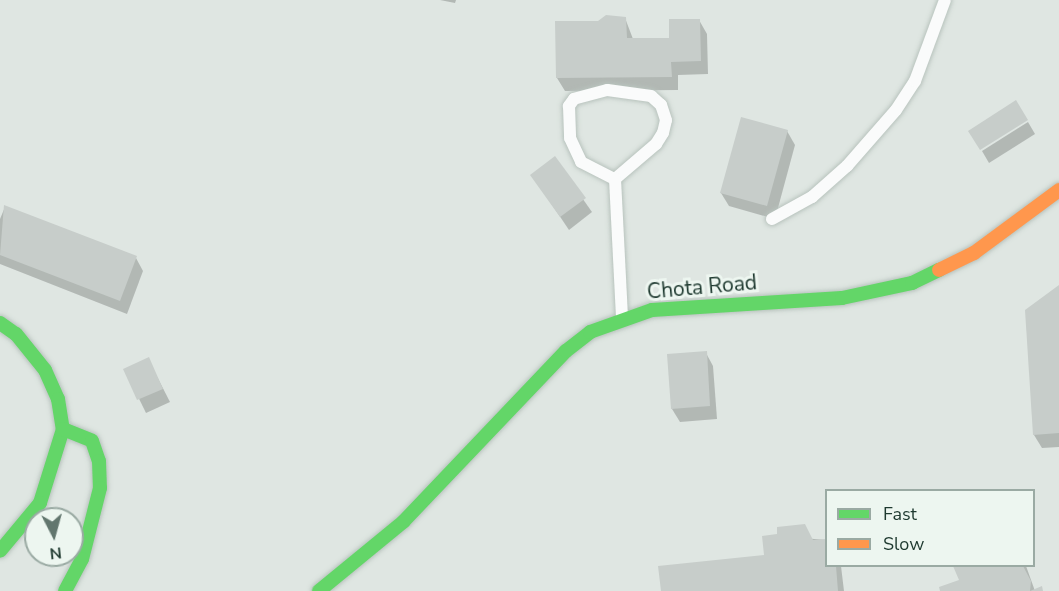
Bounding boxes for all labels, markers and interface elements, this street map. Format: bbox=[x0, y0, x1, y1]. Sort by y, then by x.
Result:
street label: Chota Road bbox=[646, 270, 758, 304]
legend bbox=[825, 489, 1035, 567]
text: Fast bbox=[883, 502, 917, 526]
north arrow bbox=[24, 507, 84, 567]
text: Slow bbox=[883, 532, 924, 556]
text: N bbox=[49, 541, 63, 564]

